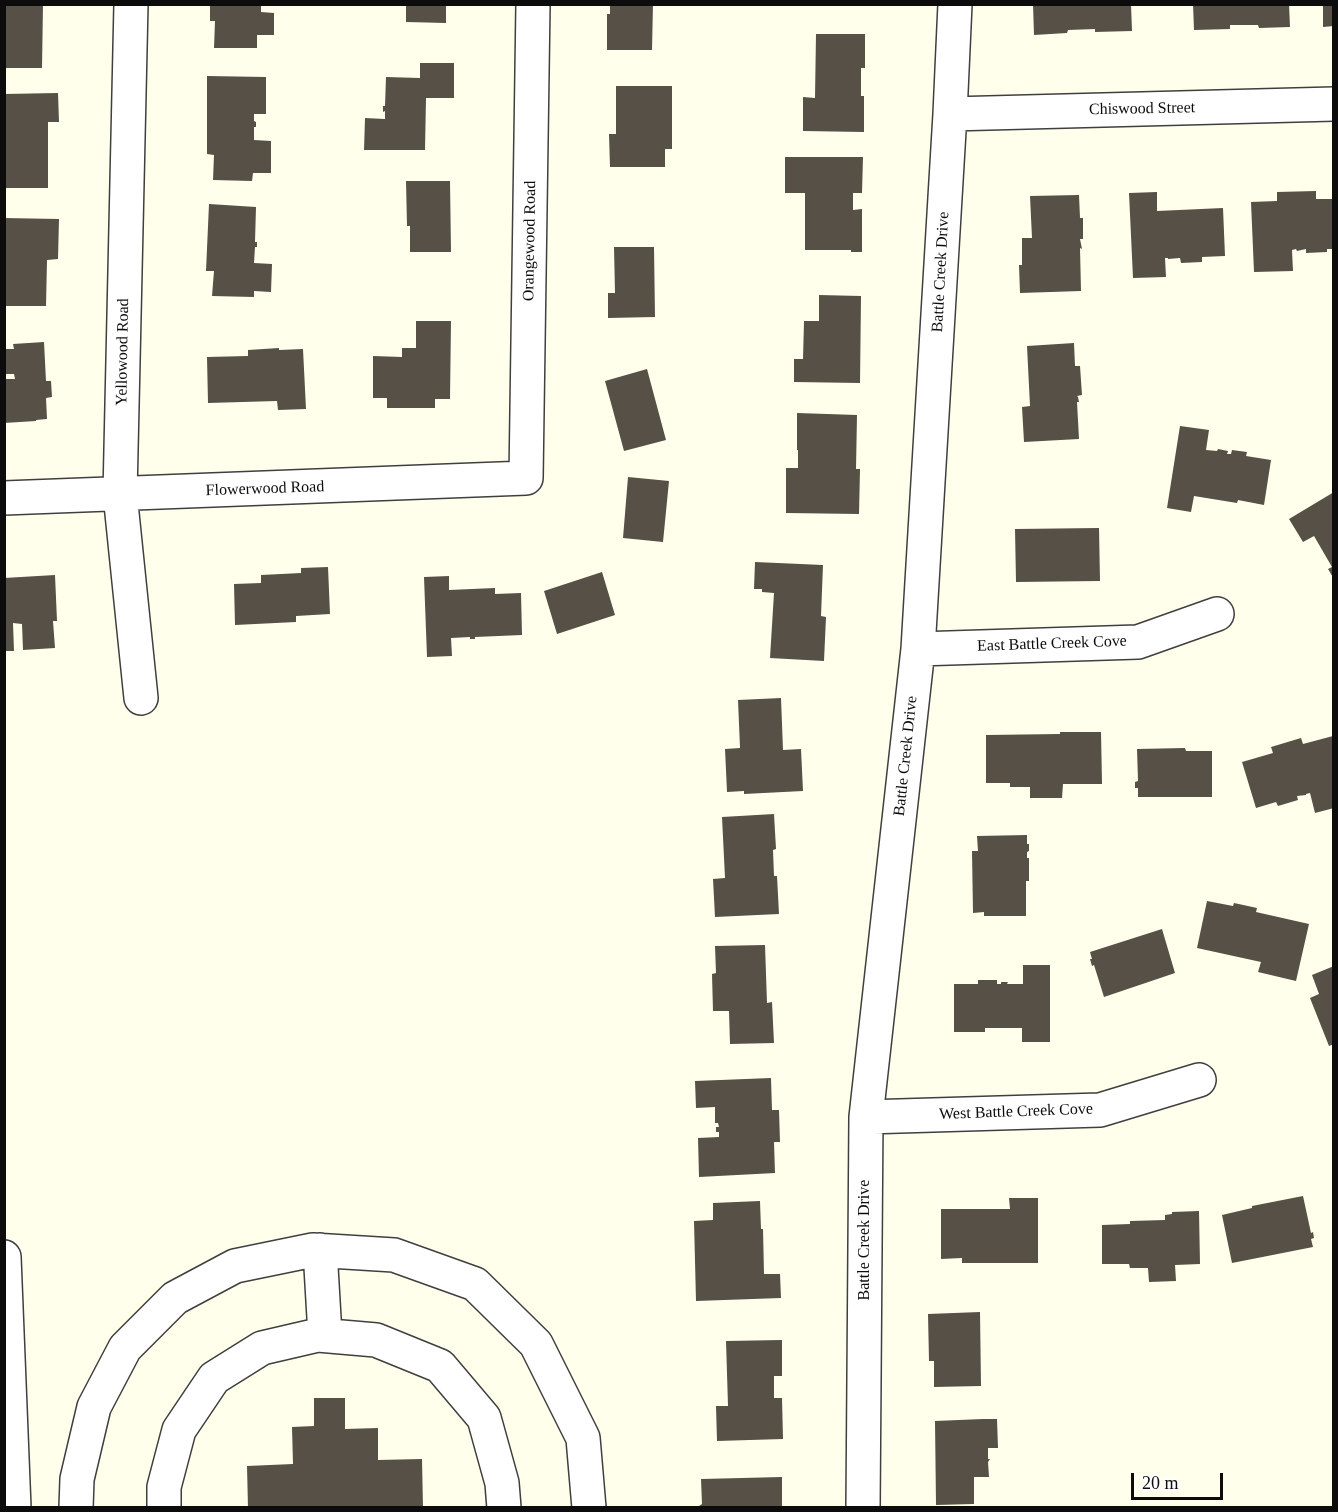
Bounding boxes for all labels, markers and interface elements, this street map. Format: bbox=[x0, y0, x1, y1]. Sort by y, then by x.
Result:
street label: Chiswood Street bbox=[1089, 98, 1195, 120]
street label: Orangewood Road bbox=[519, 181, 541, 301]
street label: Battle Creek Drive bbox=[928, 211, 954, 333]
street label: Yellowood Road bbox=[112, 298, 134, 406]
street label: Flowerwood Road bbox=[205, 477, 325, 501]
street label: East Battle Creek Cove bbox=[977, 632, 1127, 656]
street label: Battle Creek Drive bbox=[890, 695, 922, 817]
street label: West Battle Creek Cove bbox=[939, 1100, 1093, 1124]
street label: Battle Creek Drive bbox=[855, 1180, 875, 1300]
scale bar bbox=[1134, 1461, 1226, 1499]
text: 20 m bbox=[1142, 1473, 1179, 1493]

